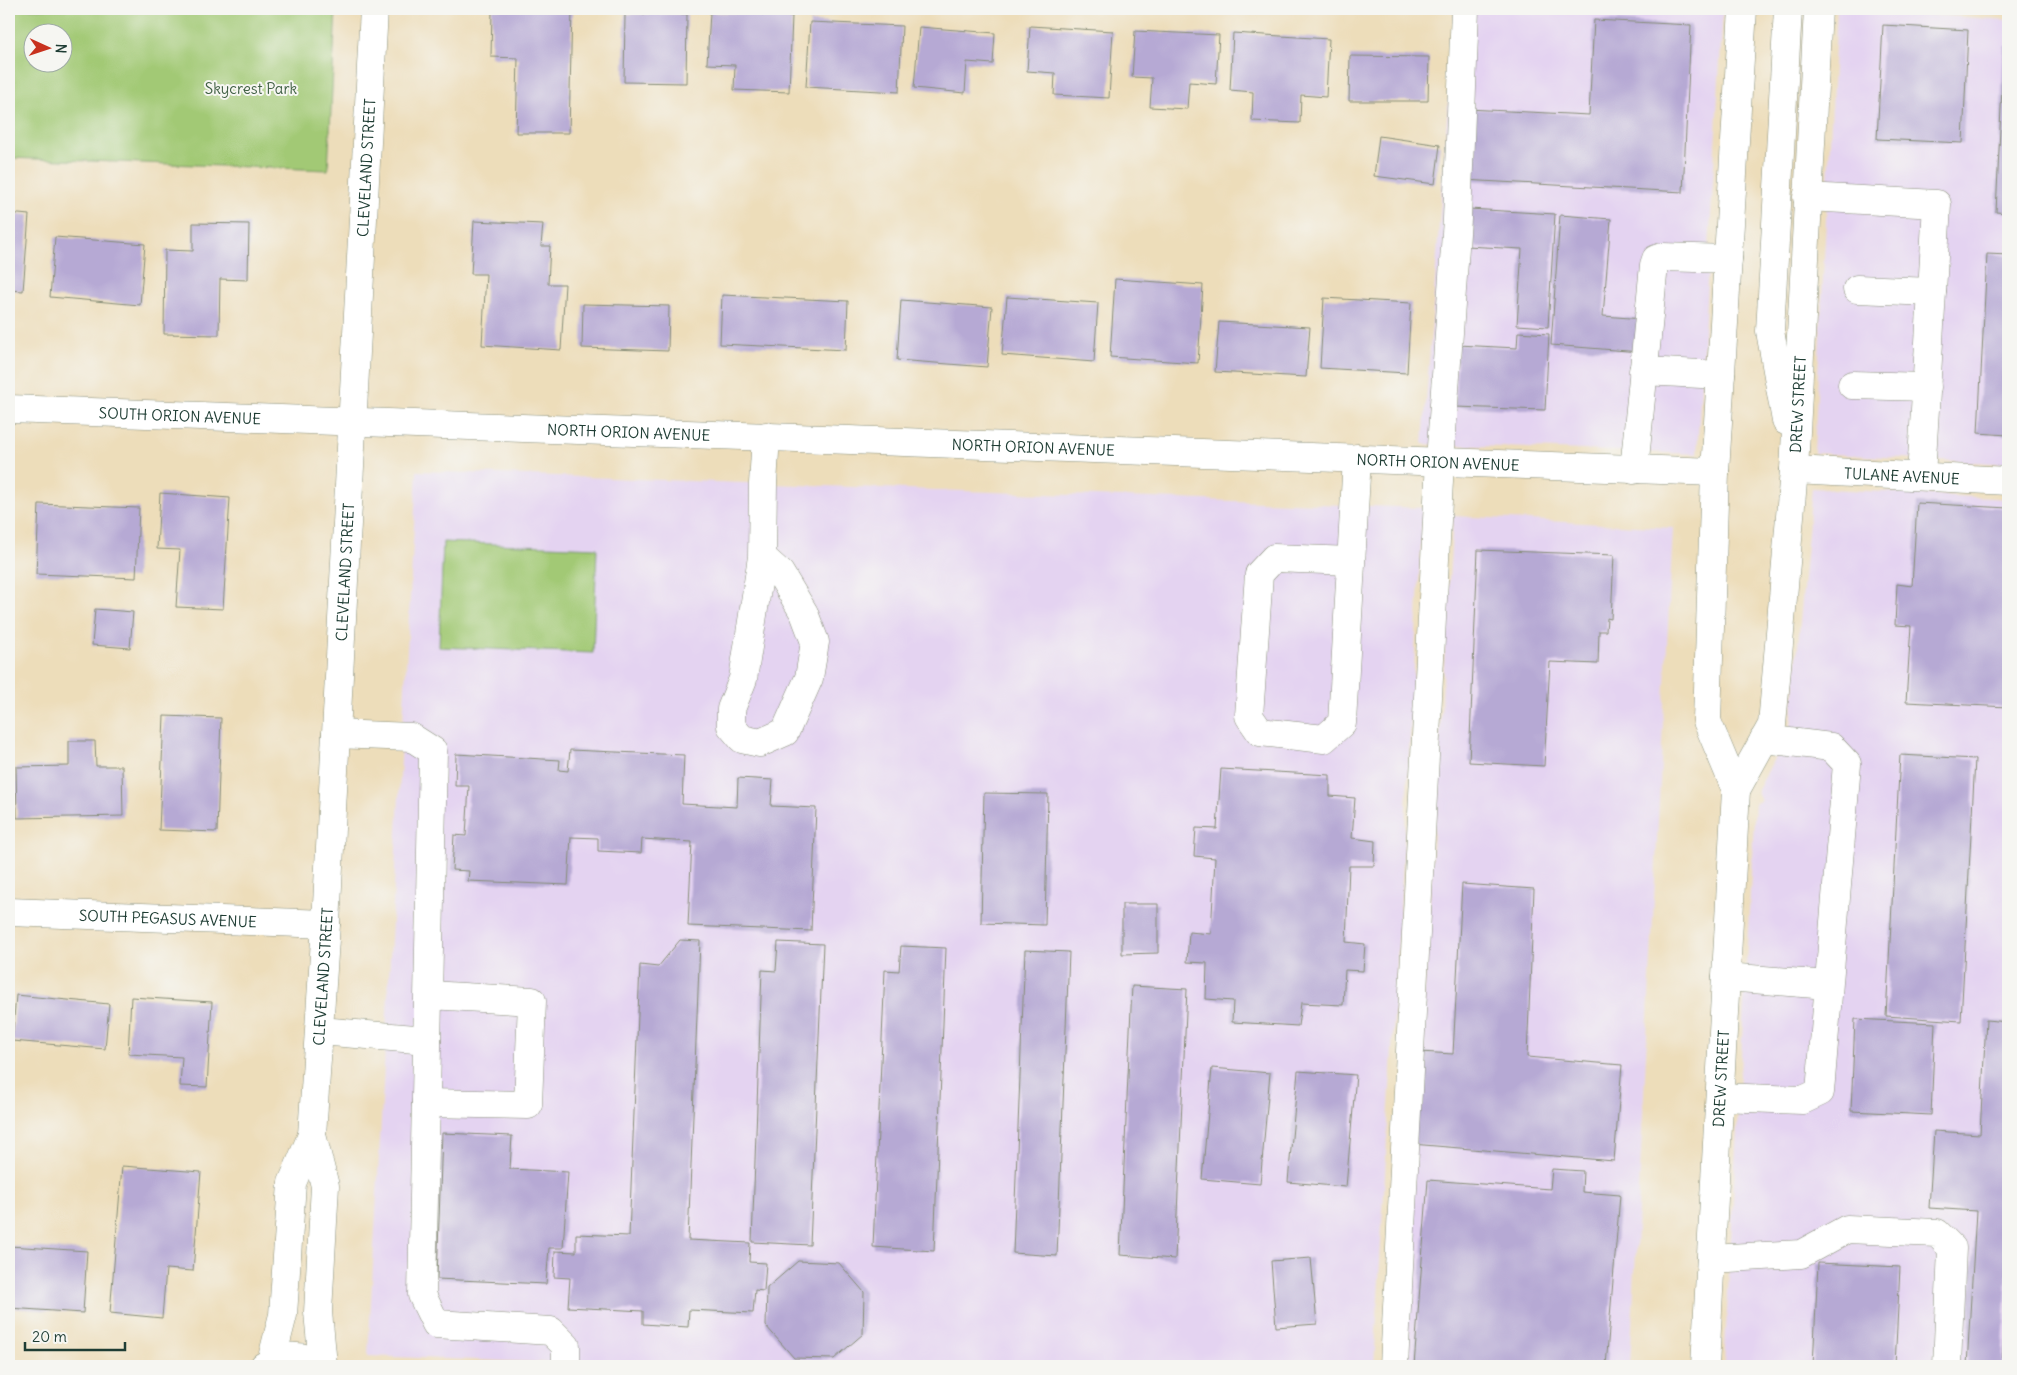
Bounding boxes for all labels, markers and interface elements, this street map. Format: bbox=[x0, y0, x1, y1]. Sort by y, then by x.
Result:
north arrow bbox=[22, 22, 72, 72]
text: N bbox=[52, 43, 70, 54]
park label: Skycrest Park bbox=[205, 79, 298, 98]
street label: CLEVELAND STREET bbox=[353, 98, 379, 237]
street label: DREW STREET bbox=[1785, 355, 1809, 453]
street label: SOUTH ORION AVENUE bbox=[98, 403, 262, 428]
street label: NORTH ORION AVENUE bbox=[547, 419, 711, 444]
street label: NORTH ORION AVENUE bbox=[951, 434, 1115, 459]
street label: NORTH ORION AVENUE bbox=[1356, 449, 1520, 474]
street label: TULANE AVENUE bbox=[1844, 463, 1960, 488]
street label: CLEVELAND STREET bbox=[331, 502, 358, 642]
street label: SOUTH PEGASUS AVENUE bbox=[79, 905, 257, 931]
street label: CLEVELAND STREET bbox=[308, 907, 336, 1046]
street label: DREW STREET bbox=[1708, 1029, 1733, 1128]
scale bar bbox=[25, 1320, 125, 1352]
text: 20 m bbox=[32, 1327, 67, 1346]

